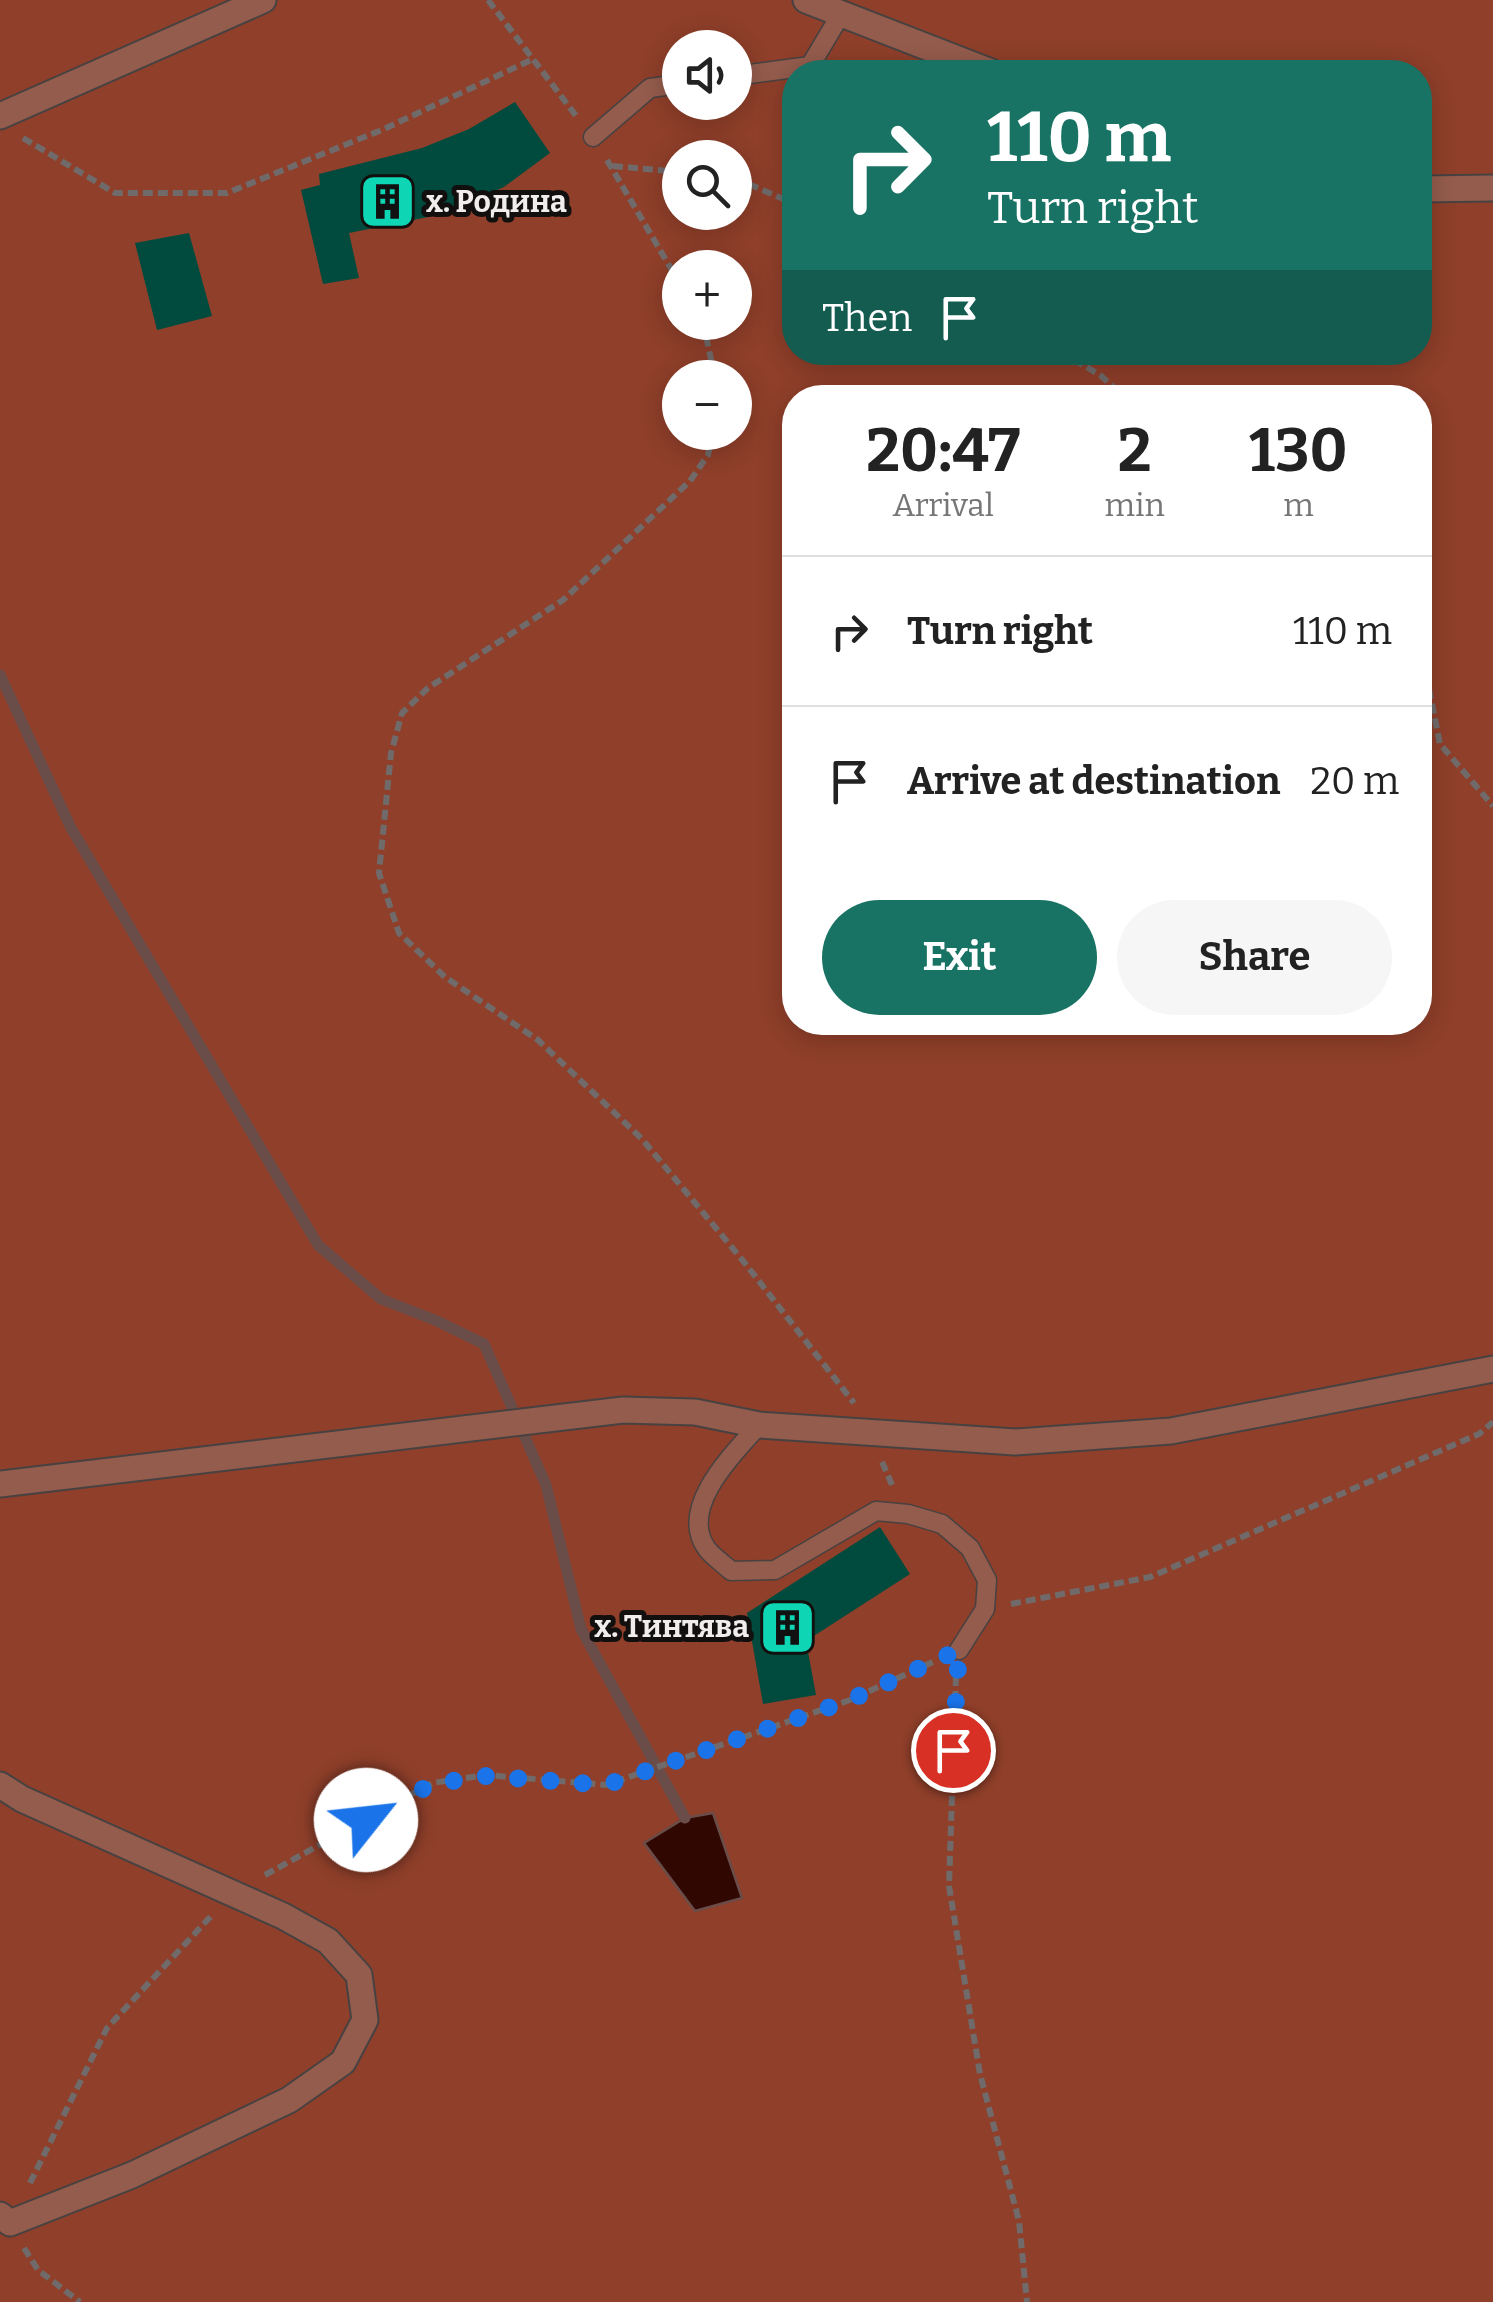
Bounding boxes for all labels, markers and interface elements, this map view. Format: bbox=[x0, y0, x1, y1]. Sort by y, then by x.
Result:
map controls bbox=[662, 30, 752, 450]
button: sound bbox=[662, 30, 752, 120]
text: 110 m bbox=[987, 96, 1171, 180]
icon: right bbox=[822, 100, 952, 230]
button: search bbox=[662, 140, 752, 230]
building icon: х. Родина bbox=[357, 172, 417, 232]
text: Turn right bbox=[987, 181, 1199, 235]
place label: х. Родина bbox=[426, 184, 567, 220]
button: + bbox=[662, 250, 752, 340]
icon: arrive bbox=[932, 290, 987, 345]
text: Then bbox=[822, 295, 912, 341]
button: − bbox=[662, 360, 752, 450]
text: 20:47 bbox=[866, 415, 1020, 487]
text: 2 bbox=[1118, 415, 1152, 487]
text: 130 bbox=[1249, 415, 1348, 487]
text: Arrival bbox=[893, 486, 994, 524]
text: min bbox=[1105, 486, 1165, 524]
text: m bbox=[1283, 486, 1314, 524]
icon: right bbox=[822, 604, 877, 659]
text: Turn right bbox=[907, 608, 1093, 654]
text: 110 m bbox=[1293, 608, 1392, 654]
icon: arrive bbox=[822, 754, 877, 809]
text: Arrive at destination bbox=[907, 758, 1280, 804]
text: 20 m bbox=[1310, 758, 1399, 804]
button: Exit bbox=[822, 900, 1097, 1015]
button: Share bbox=[1117, 900, 1392, 1015]
building icon: х. Тинтява bbox=[758, 1597, 818, 1657]
place label: х. Тинтява bbox=[594, 1609, 749, 1645]
pin bbox=[911, 1708, 996, 1793]
icon: arrive bbox=[926, 1723, 981, 1778]
position arrow bbox=[314, 1768, 418, 1872]

